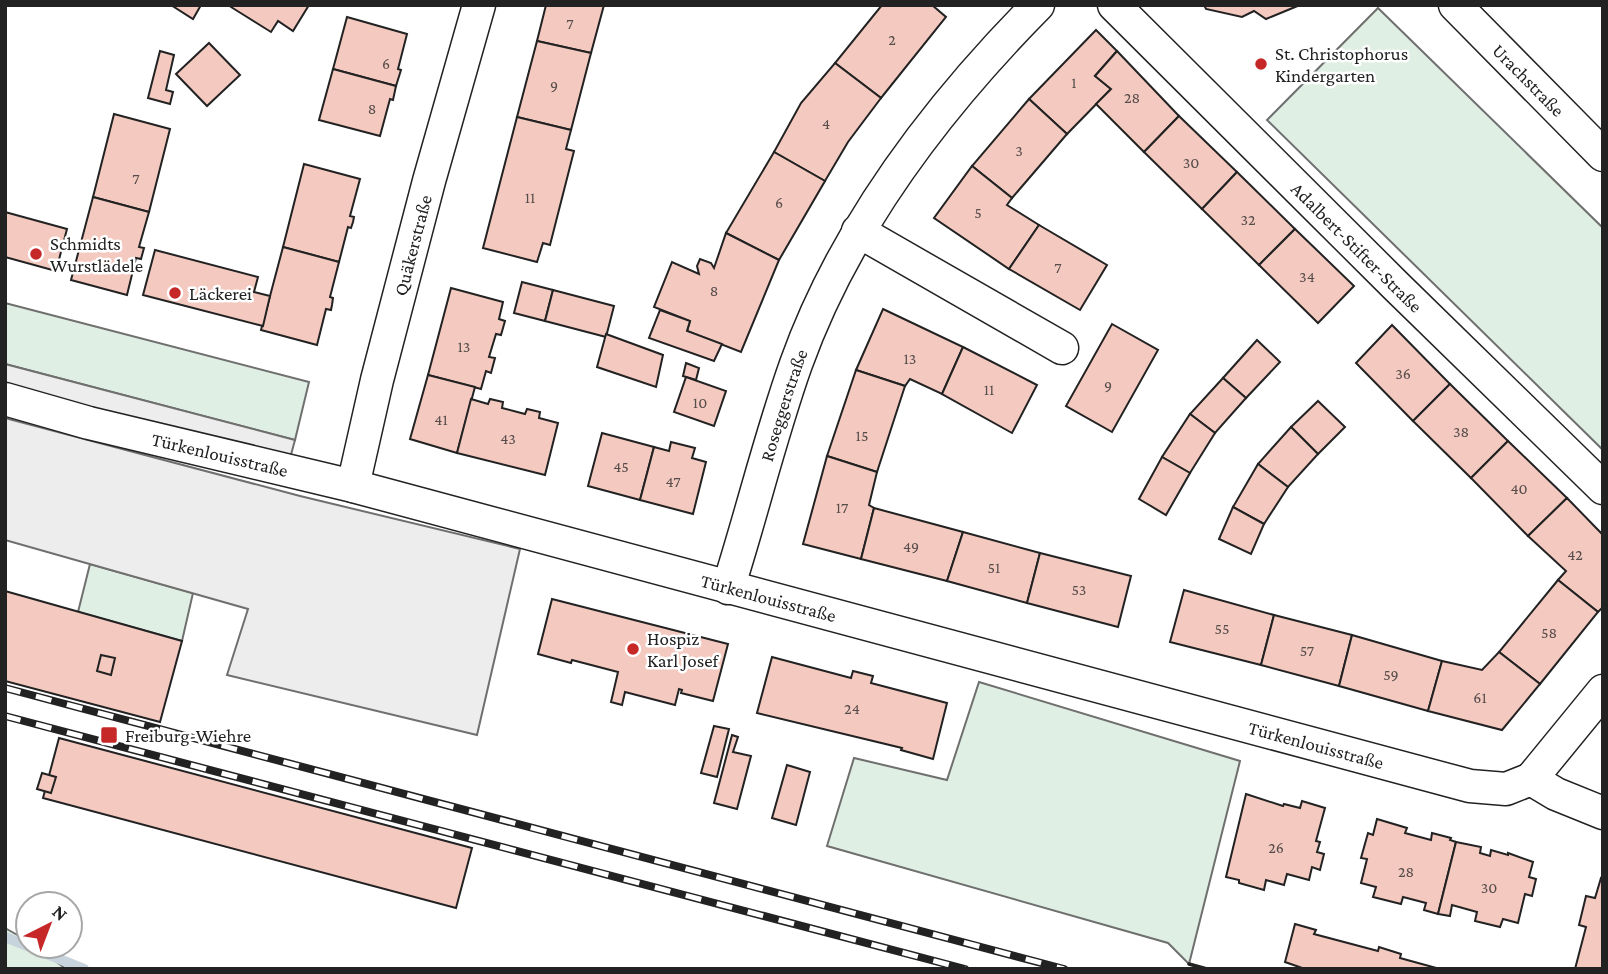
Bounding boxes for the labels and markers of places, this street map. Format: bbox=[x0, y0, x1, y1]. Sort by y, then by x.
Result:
place label: St. Christophorus Kindergarten bbox=[1275, 43, 1408, 86]
marker: St. Christophorus Kindergarten bbox=[1253, 56, 1269, 72]
place label: Schmidts Wurstlädele bbox=[50, 233, 143, 276]
marker: Schmidts Wurstlädele bbox=[28, 246, 44, 262]
place label: Läckerei bbox=[189, 283, 252, 304]
marker: Läckerei bbox=[167, 285, 183, 301]
place label: Hospiz Karl Josef bbox=[647, 628, 720, 671]
marker: Hospiz Karl Josef bbox=[625, 641, 641, 657]
marker: Freiburg-Wiehre bbox=[99, 725, 119, 745]
place label: Freiburg-Wiehre bbox=[125, 725, 251, 746]

